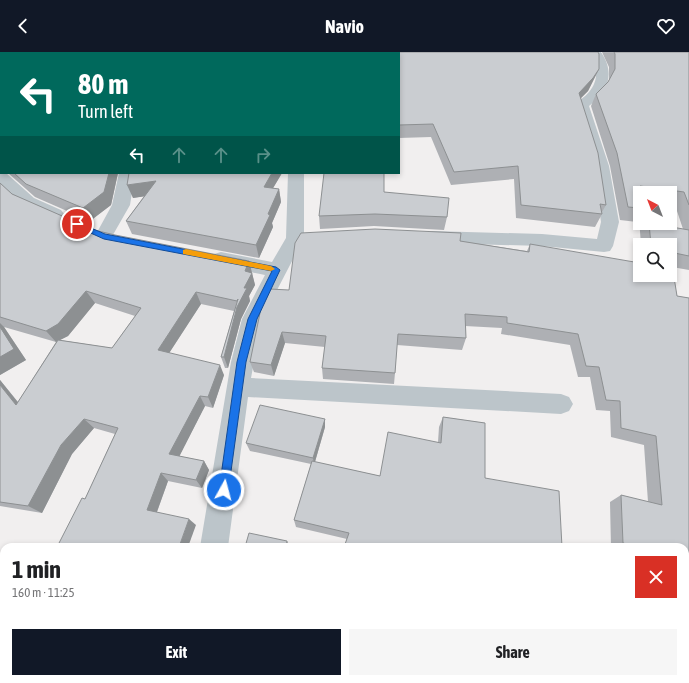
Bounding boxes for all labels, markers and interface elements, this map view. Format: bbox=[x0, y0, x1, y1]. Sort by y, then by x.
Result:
icon: back bbox=[12, 15, 34, 37]
icon: heart bbox=[655, 15, 677, 37]
text: Navio bbox=[325, 16, 364, 37]
icon: left bbox=[12, 68, 64, 120]
text: 80 m bbox=[78, 68, 128, 100]
text: Turn left bbox=[78, 101, 133, 122]
icon: left bbox=[126, 144, 148, 166]
icon: ahead bbox=[168, 144, 190, 166]
icon: ahead bbox=[210, 144, 232, 166]
icon: right bbox=[252, 144, 274, 166]
north arrow bbox=[633, 186, 677, 230]
map controls bbox=[633, 186, 677, 282]
pin bbox=[60, 207, 94, 241]
icon: arrive bbox=[66, 213, 88, 235]
button: search bbox=[633, 238, 677, 282]
position arrow bbox=[203, 469, 245, 511]
text: 1 min bbox=[12, 556, 61, 583]
button: close bbox=[635, 556, 677, 598]
text: 160 m · 11:25 bbox=[12, 585, 75, 600]
button: Exit bbox=[12, 629, 341, 675]
button: Share bbox=[349, 629, 677, 675]

